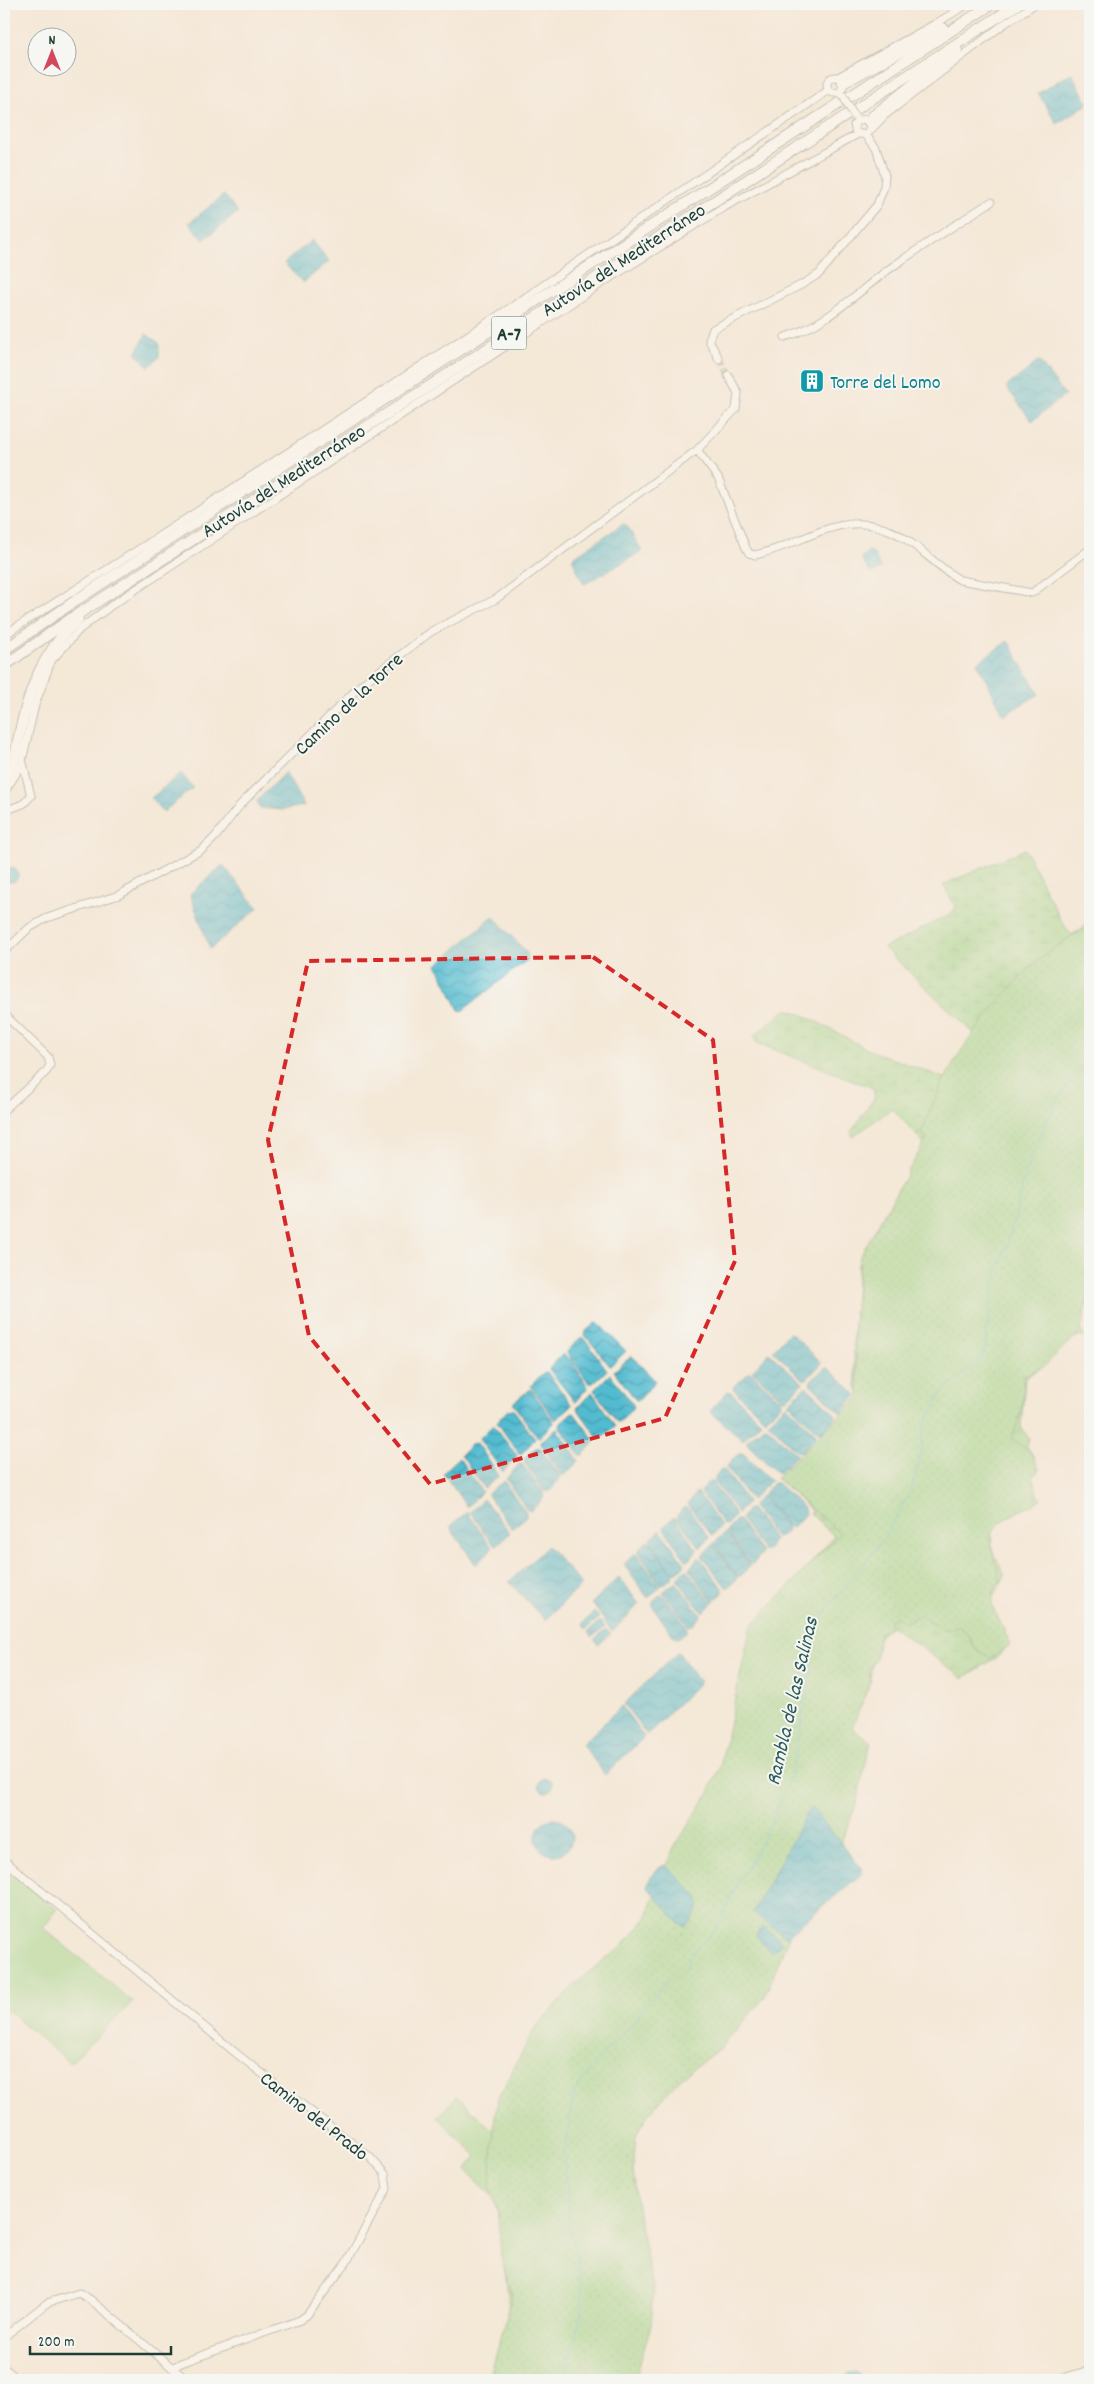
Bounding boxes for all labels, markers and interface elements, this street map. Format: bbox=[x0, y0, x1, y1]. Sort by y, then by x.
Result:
north arrow bbox=[28, 28, 78, 78]
text: N bbox=[49, 31, 56, 51]
street label: Autovía del Mediterráneo bbox=[537, 198, 712, 325]
road number: A-7 bbox=[492, 316, 526, 349]
building icon: Torre del Lomo bbox=[799, 368, 825, 394]
place label: Torre del Lomo bbox=[830, 370, 941, 398]
street label: Autovía del Mediterráneo bbox=[197, 419, 372, 546]
street label: Camino de la Torre bbox=[289, 647, 411, 763]
water label: Rambla de las Salinas bbox=[760, 1613, 828, 1789]
street label: Camino del Prado bbox=[253, 2066, 373, 2169]
scale bar bbox=[30, 2324, 171, 2356]
text: 200 m bbox=[38, 2332, 75, 2354]

